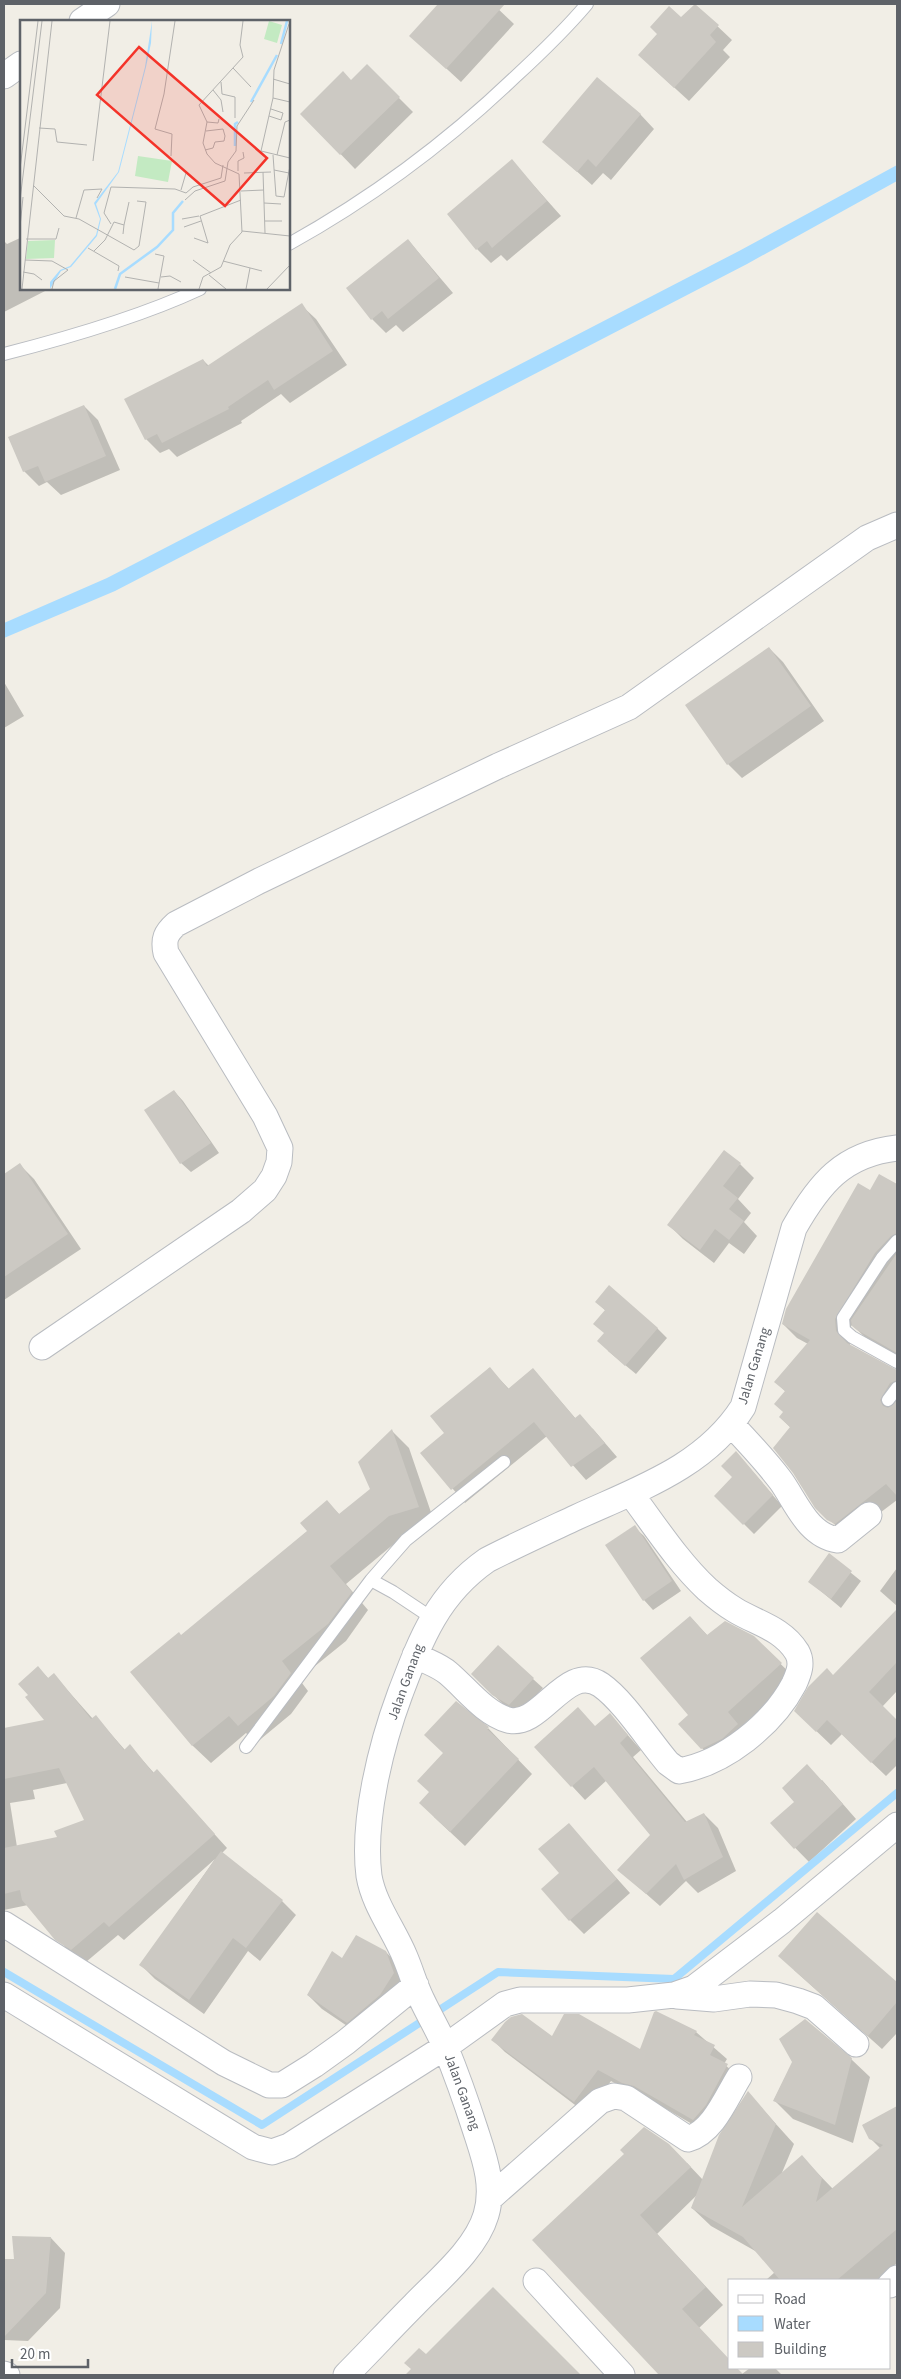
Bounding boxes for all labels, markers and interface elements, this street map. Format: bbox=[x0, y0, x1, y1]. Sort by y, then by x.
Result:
inset map bbox=[20, 20, 290, 290]
street label: Jalan Ganang bbox=[733, 1325, 775, 1407]
street label: Jalan Ganang bbox=[383, 1641, 429, 1723]
street label: Jalan Ganang bbox=[439, 2051, 485, 2133]
legend bbox=[728, 2279, 891, 2369]
text: Road bbox=[774, 2289, 806, 2310]
text: Water bbox=[774, 2314, 811, 2335]
scale bar bbox=[12, 2336, 89, 2368]
text: Building bbox=[774, 2339, 827, 2360]
text: 20 m bbox=[20, 2344, 50, 2365]

